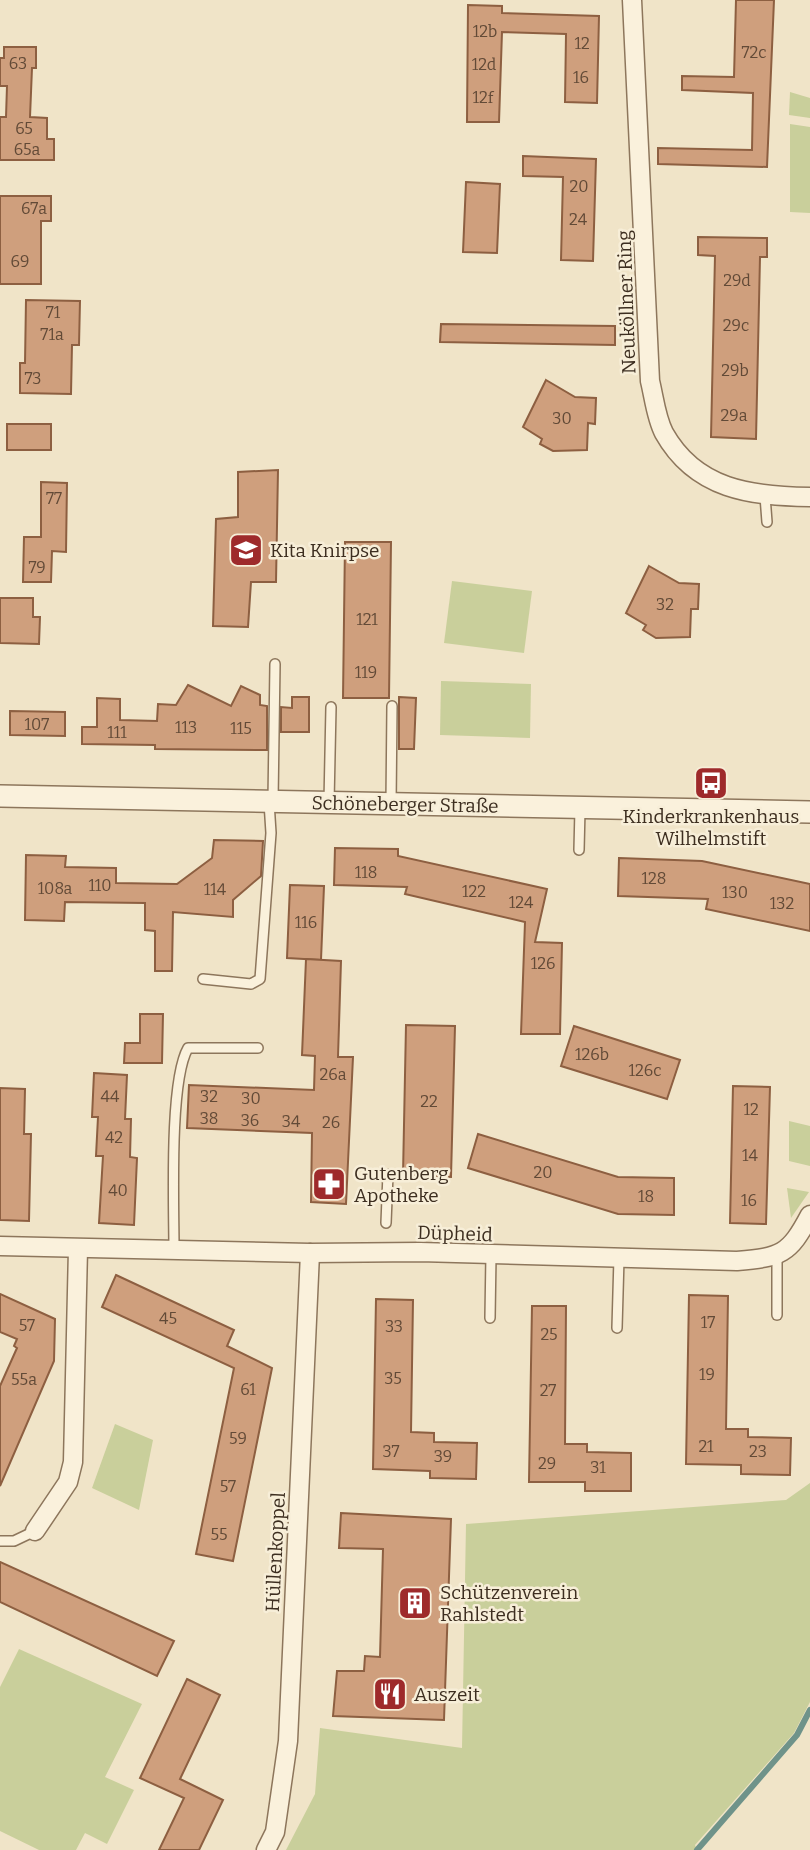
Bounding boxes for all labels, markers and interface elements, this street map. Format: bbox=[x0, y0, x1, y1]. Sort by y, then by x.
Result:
house number: 12b bbox=[473, 22, 497, 41]
house number: 12 bbox=[574, 34, 590, 53]
house number: 72c bbox=[742, 43, 766, 62]
house number: 63 bbox=[9, 54, 27, 73]
house number: 12d bbox=[472, 55, 497, 74]
house number: 16 bbox=[573, 68, 589, 87]
house number: 12f bbox=[473, 88, 495, 107]
house number: 65 bbox=[15, 119, 33, 138]
house number: 65a bbox=[14, 140, 40, 159]
house number: 20 bbox=[570, 177, 588, 196]
house number: 67a bbox=[21, 199, 47, 218]
house number: 24 bbox=[569, 210, 588, 229]
street label: Neuköllner Ring bbox=[612, 229, 641, 374]
house number: 69 bbox=[11, 252, 29, 271]
house number: 29d bbox=[723, 271, 751, 290]
house number: 71 bbox=[46, 303, 61, 322]
house number: 29c bbox=[723, 316, 749, 335]
house number: 71a bbox=[40, 325, 64, 344]
house number: 29b bbox=[721, 361, 749, 380]
house number: 73 bbox=[25, 369, 41, 388]
house number: 29a bbox=[721, 406, 748, 425]
house number: 30 bbox=[552, 409, 572, 428]
house number: 77 bbox=[46, 489, 62, 508]
school or university icon: Kita Knirpse bbox=[227, 531, 265, 569]
place label: Kita Knirpse bbox=[270, 539, 380, 562]
house number: 79 bbox=[28, 558, 46, 577]
house number: 32 bbox=[656, 595, 674, 614]
house number: 121 bbox=[356, 610, 378, 629]
house number: 119 bbox=[355, 663, 377, 682]
house number: 107 bbox=[25, 715, 49, 734]
house number: 113 bbox=[175, 718, 197, 737]
house number: 115 bbox=[230, 719, 252, 738]
house number: 111 bbox=[107, 723, 127, 742]
bus stop icon: Kinderkrankenhaus Wilhelmstift bbox=[692, 764, 730, 802]
street label: Schöneberger Straße bbox=[311, 791, 499, 818]
place label: Kinderkrankenhaus Wilhelmstift bbox=[623, 805, 799, 850]
house number: 118 bbox=[355, 863, 377, 882]
house number: 128 bbox=[642, 869, 666, 888]
house number: 110 bbox=[88, 876, 112, 895]
house number: 108a bbox=[38, 879, 73, 898]
house number: 114 bbox=[204, 880, 227, 899]
house number: 122 bbox=[462, 882, 486, 901]
house number: 130 bbox=[722, 883, 748, 902]
house number: 124 bbox=[509, 893, 534, 912]
house number: 132 bbox=[770, 894, 794, 913]
house number: 116 bbox=[295, 913, 317, 932]
house number: 126 bbox=[531, 954, 555, 973]
house number: 126b bbox=[575, 1045, 609, 1064]
house number: 126c bbox=[629, 1061, 661, 1080]
house number: 26a bbox=[320, 1065, 347, 1084]
house number: 44 bbox=[101, 1087, 120, 1106]
house number: 32 bbox=[200, 1087, 218, 1106]
house number: 30 bbox=[241, 1089, 261, 1108]
house number: 22 bbox=[420, 1092, 438, 1111]
house number: 12 bbox=[743, 1100, 759, 1119]
house number: 38 bbox=[200, 1109, 218, 1128]
house number: 36 bbox=[241, 1111, 259, 1130]
house number: 34 bbox=[282, 1112, 301, 1131]
house number: 26 bbox=[322, 1113, 340, 1132]
house number: 42 bbox=[105, 1128, 123, 1147]
house number: 14 bbox=[742, 1146, 759, 1165]
place label: Gutenberg Apotheke bbox=[354, 1162, 449, 1207]
house number: 20 bbox=[534, 1163, 552, 1182]
pharmacy icon: Gutenberg Apotheke bbox=[310, 1165, 348, 1203]
house number: 40 bbox=[108, 1181, 128, 1200]
house number: 18 bbox=[638, 1187, 654, 1206]
house number: 16 bbox=[741, 1191, 757, 1210]
street label: Düpheid bbox=[417, 1221, 493, 1246]
house number: 45 bbox=[159, 1309, 177, 1328]
house number: 17 bbox=[701, 1313, 715, 1332]
house number: 57 bbox=[19, 1316, 35, 1335]
house number: 33 bbox=[385, 1317, 403, 1336]
house number: 25 bbox=[540, 1325, 558, 1344]
house number: 19 bbox=[699, 1365, 715, 1384]
house number: 35 bbox=[384, 1369, 402, 1388]
house number: 55a bbox=[11, 1370, 37, 1389]
house number: 61 bbox=[240, 1380, 256, 1399]
house number: 27 bbox=[540, 1381, 556, 1400]
house number: 59 bbox=[229, 1429, 247, 1448]
house number: 21 bbox=[698, 1437, 714, 1456]
house number: 37 bbox=[382, 1442, 400, 1461]
house number: 23 bbox=[749, 1442, 767, 1461]
house number: 39 bbox=[434, 1447, 452, 1466]
house number: 29 bbox=[538, 1454, 556, 1473]
house number: 31 bbox=[590, 1458, 606, 1477]
house number: 57 bbox=[220, 1477, 236, 1496]
street label: Hüllenkoppel bbox=[261, 1492, 290, 1612]
house number: 55 bbox=[210, 1525, 228, 1544]
place label: Schützenverein Rahlstedt bbox=[440, 1581, 578, 1626]
building icon: Schützenverein Rahlstedt bbox=[396, 1584, 434, 1622]
restaurant icon: Auszeit bbox=[371, 1675, 409, 1713]
place label: Auszeit bbox=[414, 1683, 480, 1706]

